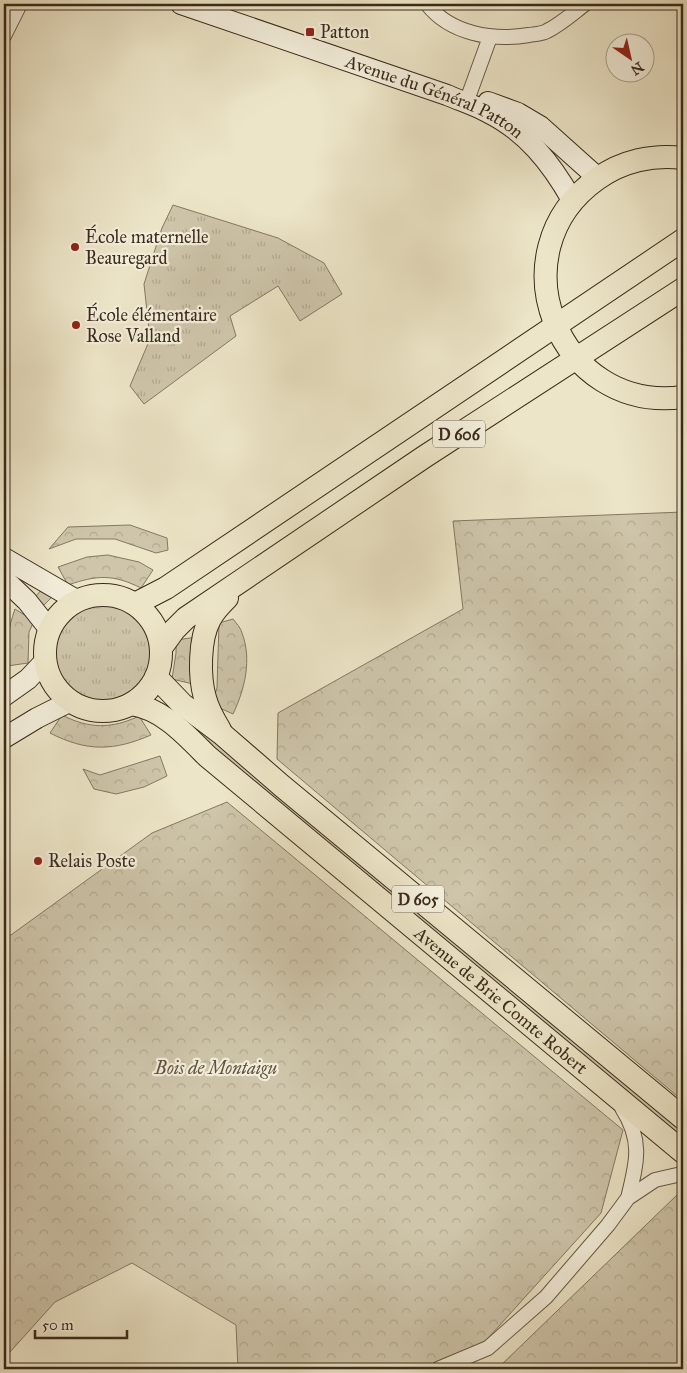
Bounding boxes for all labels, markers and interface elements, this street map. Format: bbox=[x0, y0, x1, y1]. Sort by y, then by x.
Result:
place label: Patton bbox=[320, 21, 370, 43]
marker: Patton bbox=[304, 26, 316, 38]
north arrow bbox=[604, 32, 654, 82]
street label: Avenue du Général Patton bbox=[342, 50, 528, 143]
text: N bbox=[627, 58, 647, 79]
place label: École maternelle Beauregard bbox=[85, 224, 209, 270]
marker: École maternelle Beauregard bbox=[69, 241, 81, 253]
place label: École élémentaire Rose Valland bbox=[86, 302, 217, 347]
marker: École élémentaire Rose Valland bbox=[70, 319, 82, 331]
road number: D 606 bbox=[433, 420, 485, 448]
place label: Relais Poste bbox=[48, 850, 135, 872]
marker: Relais Poste bbox=[32, 855, 44, 867]
road number: D 605 bbox=[392, 886, 444, 912]
street label: Avenue de Brie Comte Robert bbox=[409, 921, 592, 1079]
park label: Bois de Montaigu bbox=[154, 1057, 277, 1079]
scale bar bbox=[35, 1308, 128, 1340]
text: 50 m bbox=[42, 1316, 74, 1334]

